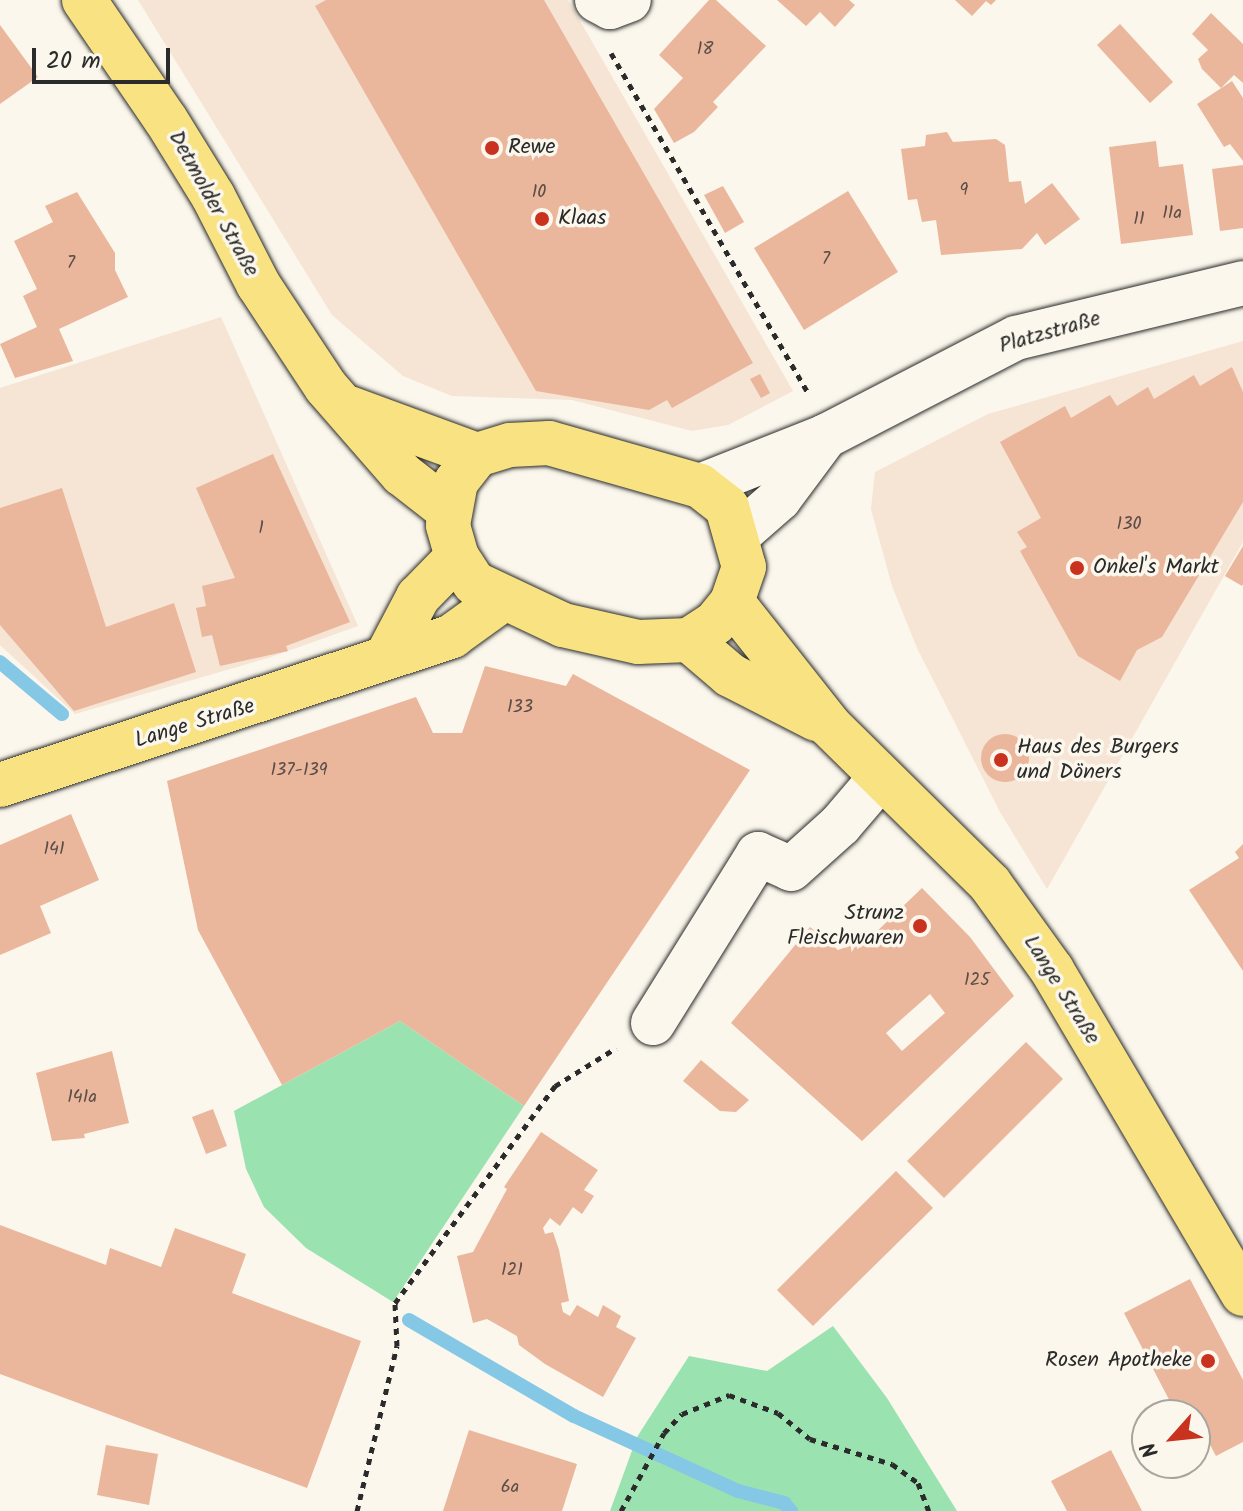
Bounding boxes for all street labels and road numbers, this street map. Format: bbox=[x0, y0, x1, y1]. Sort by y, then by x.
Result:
street label: Detmolder Straße bbox=[162, 126, 264, 282]
street label: Platzstraße bbox=[996, 306, 1104, 360]
street label: Lange Straße bbox=[132, 693, 258, 755]
street label: Lange Straße bbox=[1017, 931, 1105, 1049]

